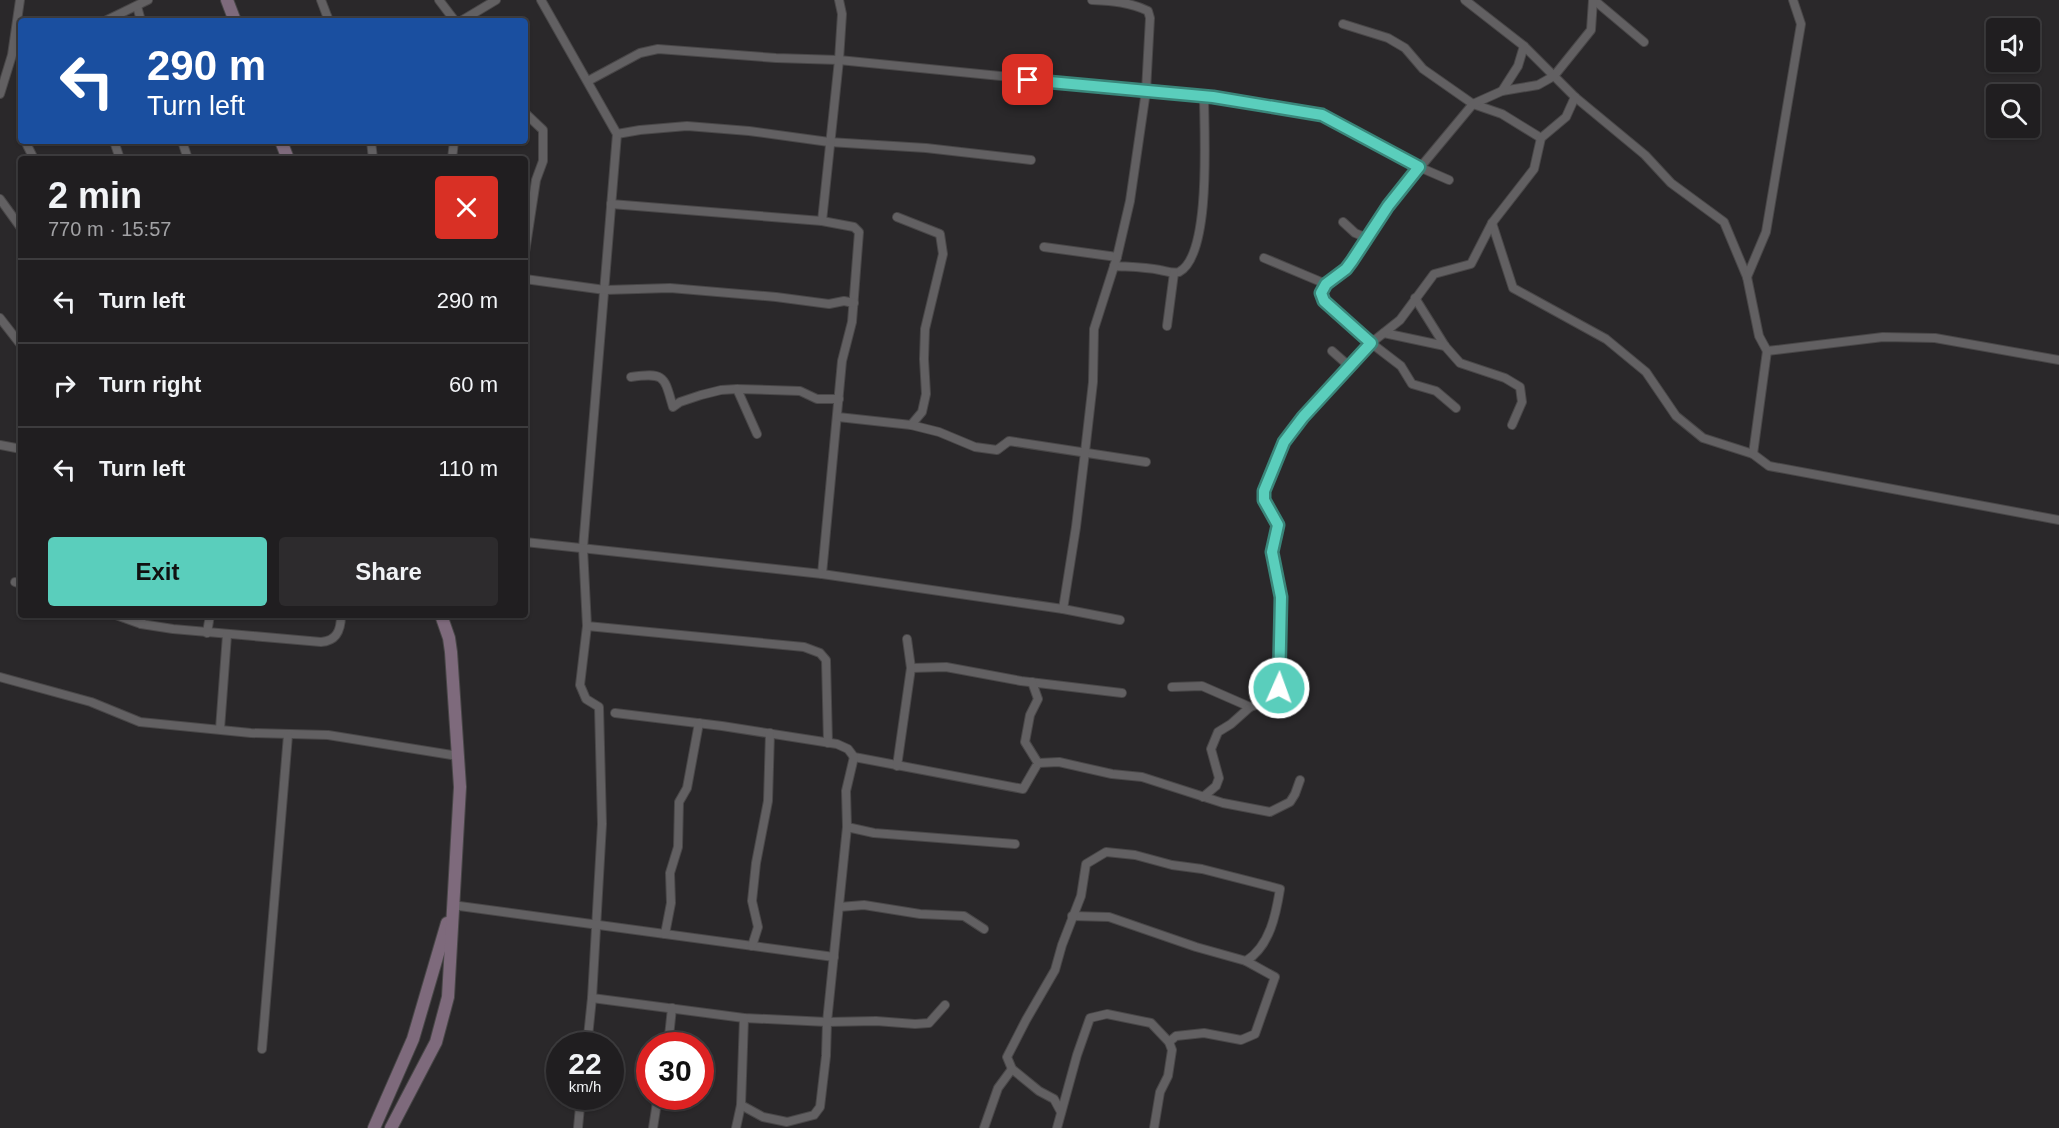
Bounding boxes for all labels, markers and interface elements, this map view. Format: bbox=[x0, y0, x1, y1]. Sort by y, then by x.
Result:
map controls bbox=[1986, 18, 2040, 138]
button: sound bbox=[1986, 18, 2040, 72]
icon: left bbox=[48, 42, 126, 120]
text: 290 m bbox=[147, 42, 266, 89]
pin bbox=[1002, 54, 1053, 105]
icon: arrive bbox=[1011, 63, 1044, 96]
button: search bbox=[1986, 84, 2040, 138]
text: Turn left bbox=[147, 91, 245, 121]
text: 2 min bbox=[48, 175, 142, 216]
button: close bbox=[435, 176, 498, 239]
text: 770 m · 15:57 bbox=[48, 218, 171, 240]
icon: left bbox=[48, 285, 81, 318]
text: Turn left bbox=[99, 288, 185, 313]
text: 290 m bbox=[437, 288, 498, 313]
icon: right bbox=[48, 369, 81, 402]
text: Turn right bbox=[99, 372, 201, 397]
text: 60 m bbox=[449, 372, 498, 397]
icon: left bbox=[48, 453, 81, 486]
text: Turn left bbox=[99, 456, 185, 481]
text: 110 m bbox=[438, 456, 498, 481]
button: Exit bbox=[48, 537, 267, 606]
button: Share bbox=[279, 537, 498, 606]
position arrow bbox=[1247, 656, 1311, 720]
speed limit sign: 30 bbox=[636, 1032, 714, 1110]
text: 22 bbox=[568, 1047, 602, 1080]
text: km/h bbox=[569, 1078, 601, 1095]

